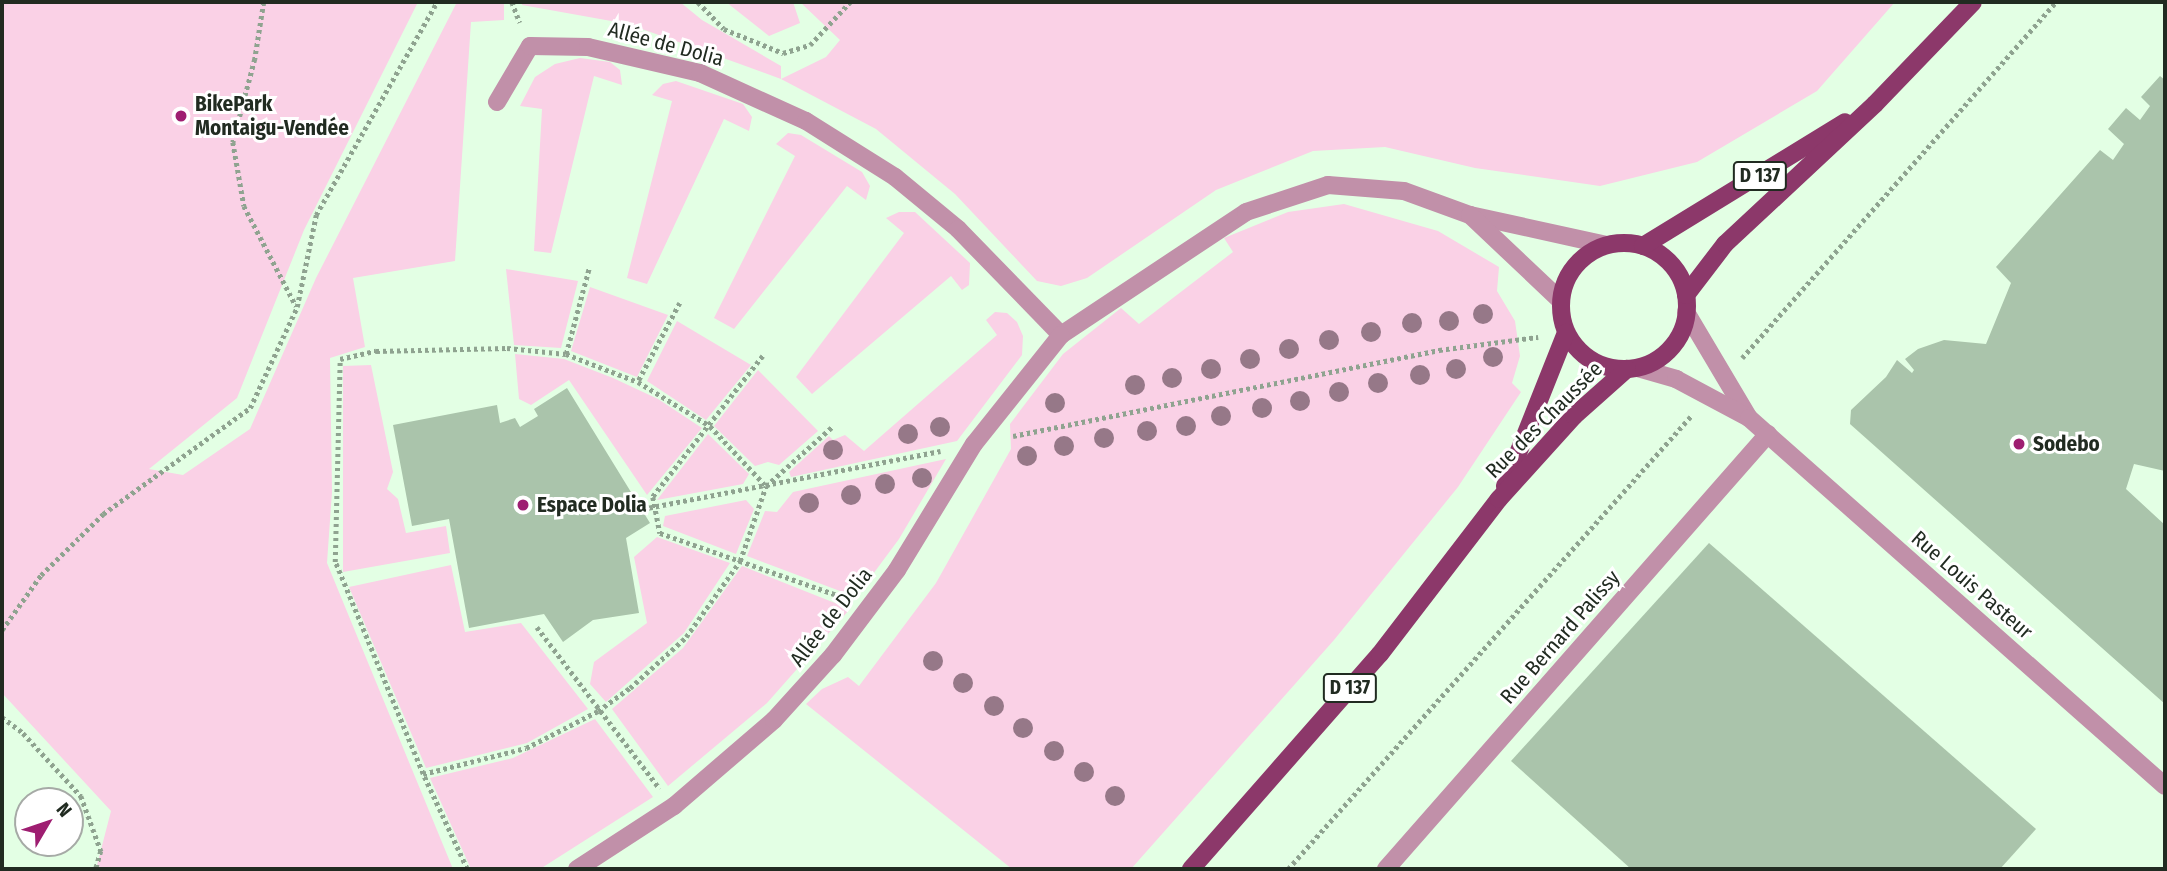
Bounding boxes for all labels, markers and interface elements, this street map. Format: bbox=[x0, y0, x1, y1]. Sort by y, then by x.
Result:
street label: Allée de Dolia bbox=[605, 16, 727, 72]
place label: BikePark Montaigu-Vendée bbox=[195, 91, 349, 141]
marker: BikePark Montaigu-Vendée bbox=[173, 108, 189, 124]
road number: D 137 bbox=[1732, 160, 1788, 192]
street label: Rue des Chaussée bbox=[1480, 356, 1608, 484]
place label: Sodebo bbox=[2033, 431, 2100, 457]
marker: Sodebo bbox=[2011, 436, 2027, 452]
place label: Espace Dolia bbox=[537, 492, 647, 518]
marker: Espace Dolia bbox=[515, 497, 531, 513]
street label: Rue Louis Pasteur bbox=[1906, 526, 2038, 644]
street label: Allée de Dolia bbox=[785, 562, 877, 672]
street label: Rue Bernard Palissy bbox=[1495, 565, 1625, 709]
road number: D 137 bbox=[1322, 673, 1378, 704]
north arrow bbox=[14, 787, 84, 857]
text: N bbox=[52, 798, 77, 821]

